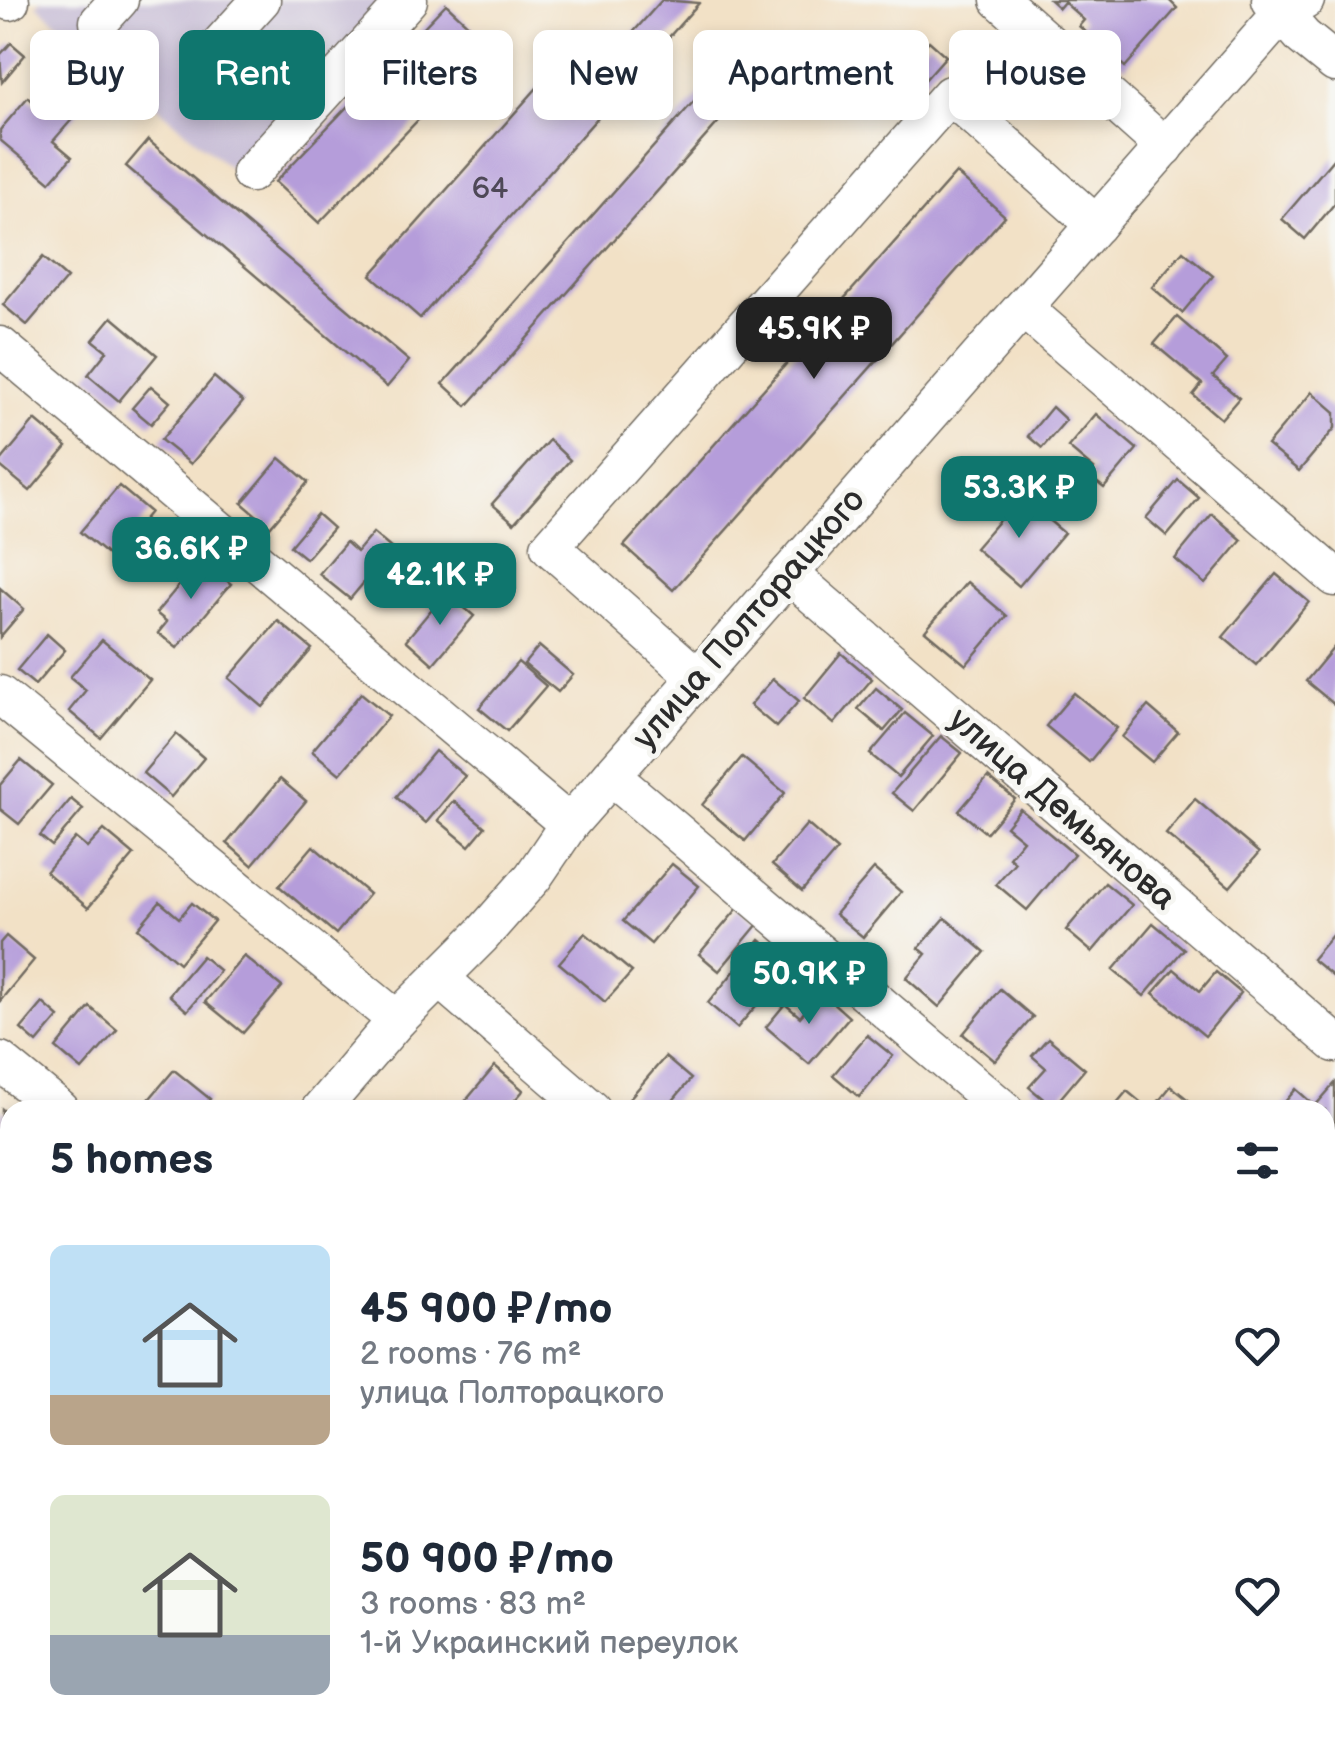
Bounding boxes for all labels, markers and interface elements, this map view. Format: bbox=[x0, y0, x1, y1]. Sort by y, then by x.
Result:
chip: Buy bbox=[30, 30, 159, 120]
chip: Rent bbox=[179, 30, 325, 120]
chip: Filters bbox=[345, 30, 513, 120]
chip: New bbox=[533, 30, 673, 120]
chip: Apartment bbox=[693, 30, 929, 120]
chip: House bbox=[949, 30, 1121, 120]
house number: 64 bbox=[472, 171, 508, 207]
pin: 45.9K ₽ bbox=[722, 297, 906, 382]
text: 45.9K ₽ bbox=[758, 310, 870, 349]
pin: 53.3K ₽ bbox=[927, 456, 1111, 541]
text: 53.3K ₽ bbox=[963, 469, 1075, 508]
street label: улица Полторацкого bbox=[624, 479, 874, 759]
pin: 36.6K ₽ bbox=[99, 517, 283, 602]
text: 36.6K ₽ bbox=[134, 530, 248, 569]
pin: 42.1K ₽ bbox=[348, 543, 532, 628]
text: 42.1K ₽ bbox=[386, 556, 494, 595]
street label: улица Демьянова bbox=[939, 698, 1185, 920]
pin: 50.9K ₽ bbox=[717, 942, 901, 1027]
text: 50.9K ₽ bbox=[752, 955, 866, 994]
icon: filters bbox=[1230, 1133, 1285, 1188]
text: 5 homes bbox=[50, 1135, 213, 1186]
text: 45 900 ₽/mo bbox=[360, 1284, 612, 1335]
icon: home bbox=[130, 1285, 250, 1405]
icon: heart bbox=[1230, 1318, 1285, 1373]
text: 2 rooms · 76 m² bbox=[360, 1335, 581, 1374]
text: улица Полторацкого bbox=[360, 1374, 664, 1413]
text: 50 900 ₽/mo bbox=[360, 1534, 614, 1585]
icon: home bbox=[130, 1535, 250, 1655]
icon: heart bbox=[1230, 1568, 1285, 1623]
text: 3 rooms · 83 m² bbox=[360, 1585, 586, 1624]
text: 1-й Украинский переулок bbox=[360, 1624, 738, 1663]

